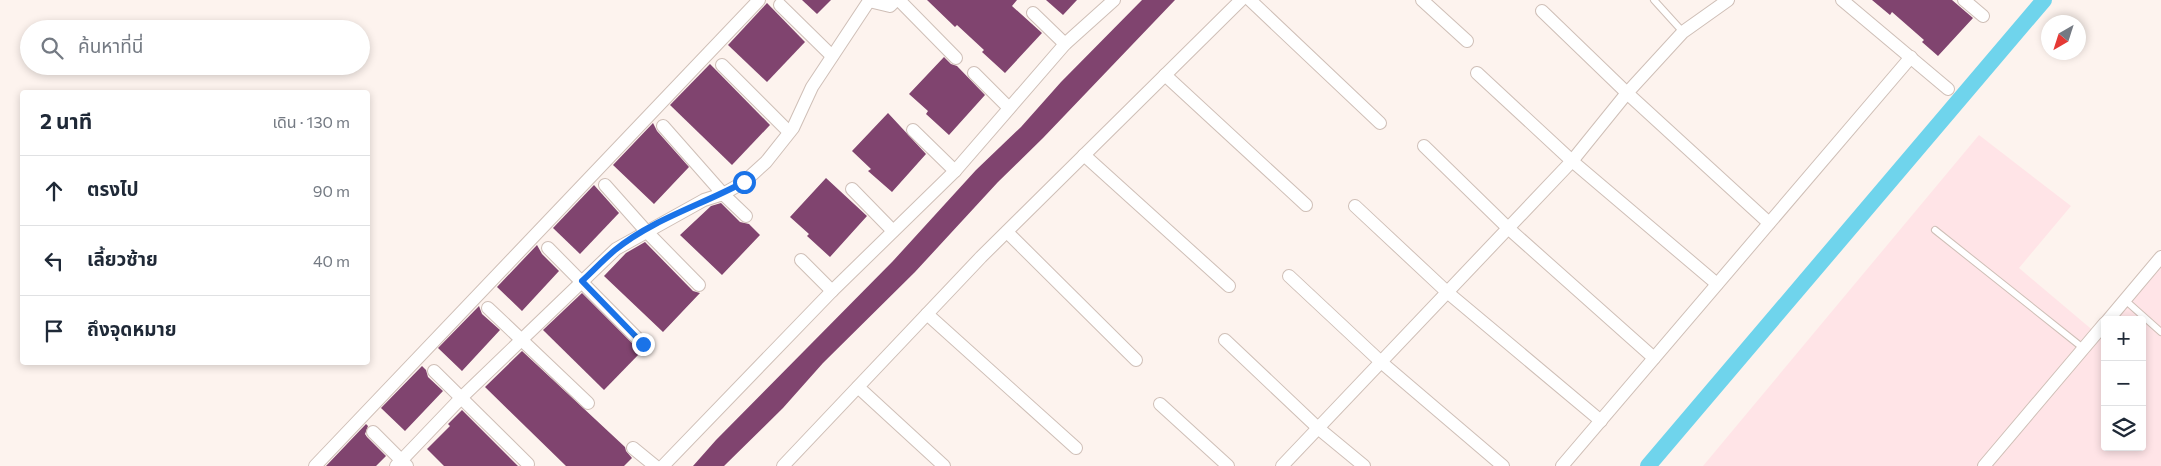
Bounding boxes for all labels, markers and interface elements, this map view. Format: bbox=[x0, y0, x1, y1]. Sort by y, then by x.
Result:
north arrow bbox=[2041, 15, 2086, 60]
search box bbox=[20, 20, 370, 75]
icon: search bbox=[38, 34, 66, 62]
text: ค้นหาที่นี่ bbox=[78, 34, 143, 57]
text: 2 นาที bbox=[40, 108, 92, 133]
text: เดิน · 130 m bbox=[272, 112, 350, 131]
route start bbox=[733, 171, 756, 194]
icon: ahead bbox=[40, 177, 68, 205]
text: ตรงไป bbox=[87, 177, 139, 200]
text: 90 m bbox=[313, 181, 350, 200]
icon: left bbox=[40, 247, 68, 275]
text: เลี้ยวซ้าย bbox=[87, 247, 158, 270]
text: 40 m bbox=[313, 251, 350, 270]
map controls bbox=[2101, 316, 2146, 451]
button: + bbox=[2101, 316, 2146, 361]
icon: arrive bbox=[40, 317, 68, 345]
text: ถึงจุดหมาย bbox=[87, 317, 177, 340]
route end bbox=[632, 333, 655, 356]
button: − bbox=[2101, 361, 2146, 406]
button: layers bbox=[2101, 406, 2146, 451]

